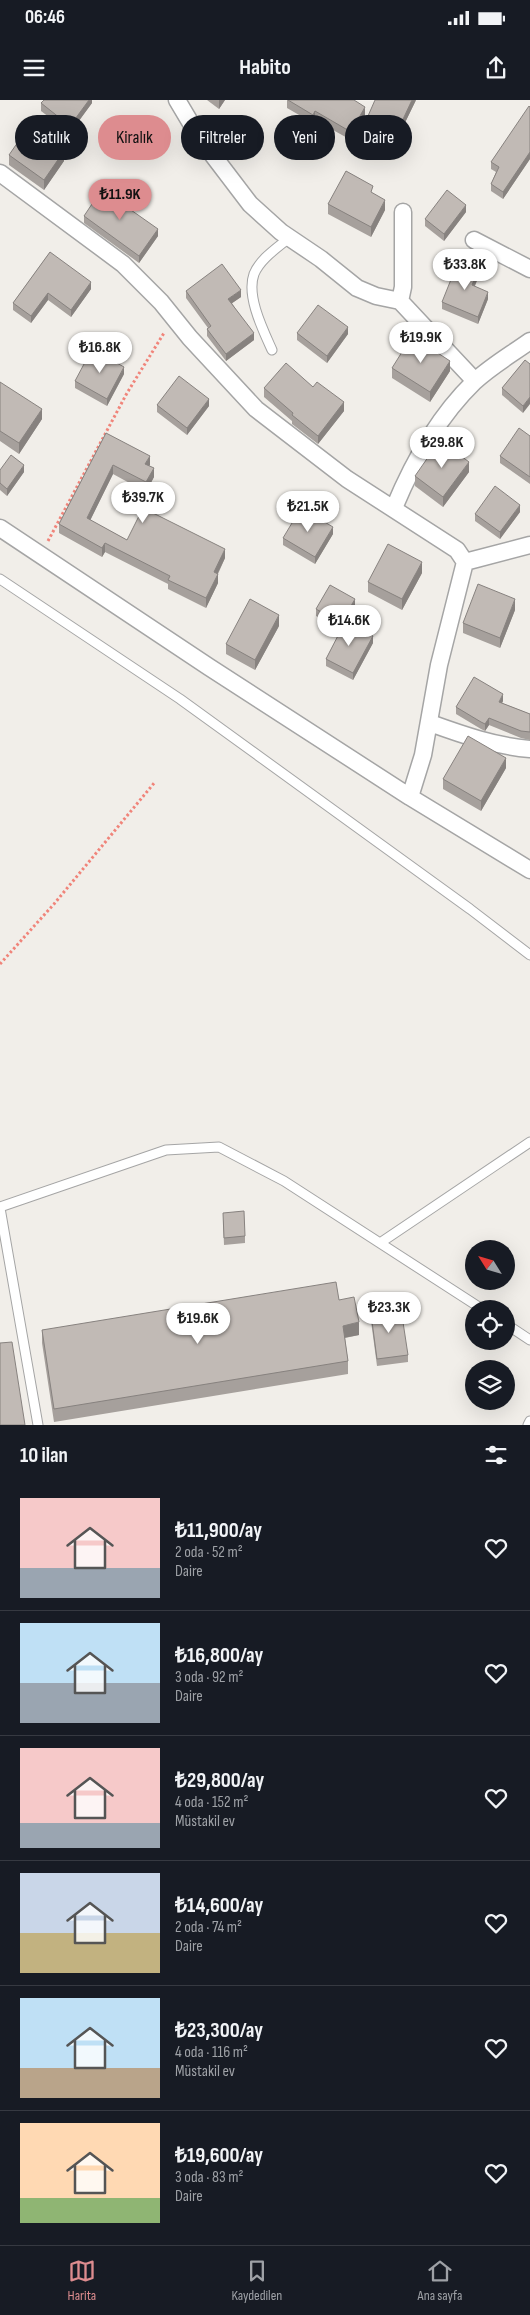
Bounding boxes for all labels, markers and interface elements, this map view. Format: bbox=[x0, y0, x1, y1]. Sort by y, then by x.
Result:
text: 06:46 bbox=[25, 6, 65, 29]
icon: menu bbox=[20, 54, 48, 82]
text: Habito bbox=[239, 54, 291, 81]
icon: share bbox=[482, 54, 510, 82]
chip: Satılık bbox=[15, 115, 88, 160]
chip: Kiralık bbox=[98, 115, 171, 160]
chip: Filtreler bbox=[181, 115, 264, 160]
chip: Yeni bbox=[274, 115, 335, 160]
chip: Daire bbox=[345, 115, 412, 160]
pin: ₺11.9K bbox=[79, 178, 161, 221]
text: ₺11.9K bbox=[100, 185, 140, 204]
pin: ₺33.8K bbox=[424, 248, 506, 291]
text: ₺33.8K bbox=[444, 255, 486, 274]
pin: ₺19.9K bbox=[380, 322, 462, 364]
text: ₺19.9K bbox=[400, 328, 442, 347]
pin: ₺16.8K bbox=[59, 332, 141, 374]
text: ₺16.8K bbox=[79, 338, 121, 357]
pin: ₺29.8K bbox=[401, 426, 483, 469]
text: ₺29.8K bbox=[421, 433, 463, 452]
pin: ₺39.7K bbox=[102, 482, 184, 524]
text: ₺39.7K bbox=[122, 488, 164, 507]
pin: ₺21.5K bbox=[267, 490, 349, 533]
text: ₺21.5K bbox=[287, 497, 329, 516]
pin: ₺14.6K bbox=[308, 604, 390, 647]
text: ₺14.6K bbox=[328, 611, 370, 630]
north arrow bbox=[465, 1240, 515, 1290]
map controls bbox=[465, 1240, 515, 1410]
pin: ₺23.3K bbox=[348, 1292, 430, 1334]
text: ₺23.3K bbox=[368, 1298, 410, 1317]
button: locate bbox=[465, 1300, 515, 1350]
pin: ₺19.6K bbox=[157, 1302, 239, 1345]
text: ₺19.6K bbox=[177, 1309, 219, 1328]
button: layers bbox=[465, 1360, 515, 1410]
icon: filters bbox=[482, 1441, 510, 1469]
text: 10 ilan bbox=[20, 1443, 68, 1468]
icon: home bbox=[60, 1518, 120, 1578]
text: ₺11,900/ay bbox=[175, 1518, 262, 1543]
icon: heart bbox=[482, 1534, 510, 1562]
text: 2 oda · 52 m² bbox=[175, 1543, 243, 1562]
text: Daire bbox=[175, 1562, 203, 1581]
icon: home bbox=[60, 1643, 120, 1703]
text: ₺16,800/ay bbox=[175, 1643, 263, 1668]
icon: heart bbox=[482, 1659, 510, 1687]
text: 3 oda · 92 m² bbox=[175, 1668, 243, 1687]
text: Daire bbox=[175, 1687, 203, 1706]
icon: home bbox=[60, 1768, 120, 1828]
text: ₺29,800/ay bbox=[175, 1768, 264, 1793]
icon: heart bbox=[482, 1784, 510, 1812]
text: 4 oda · 152 m² bbox=[175, 1793, 248, 1812]
text: Müstakil ev bbox=[175, 1812, 235, 1831]
icon: home bbox=[60, 1893, 120, 1953]
text: ₺14,600/ay bbox=[175, 1893, 263, 1918]
icon: heart bbox=[482, 1909, 510, 1937]
text: 2 oda · 74 m² bbox=[175, 1918, 242, 1937]
text: Daire bbox=[175, 1937, 203, 1956]
icon: home bbox=[60, 2018, 120, 2078]
text: ₺23,300/ay bbox=[175, 2018, 263, 2043]
icon: heart bbox=[482, 2034, 510, 2062]
text: 4 oda · 116 m² bbox=[175, 2043, 248, 2062]
text: Müstakil ev bbox=[175, 2062, 235, 2081]
icon: home bbox=[60, 2143, 120, 2203]
text: ₺19,600/ay bbox=[175, 2143, 263, 2168]
icon: heart bbox=[482, 2159, 510, 2187]
text: 3 oda · 83 m² bbox=[175, 2168, 244, 2187]
text: Daire bbox=[175, 2187, 203, 2206]
tab: Harita bbox=[68, 2257, 96, 2304]
tab: Kaydedilen bbox=[231, 2257, 282, 2304]
tab: Ana sayfa bbox=[417, 2257, 462, 2304]

